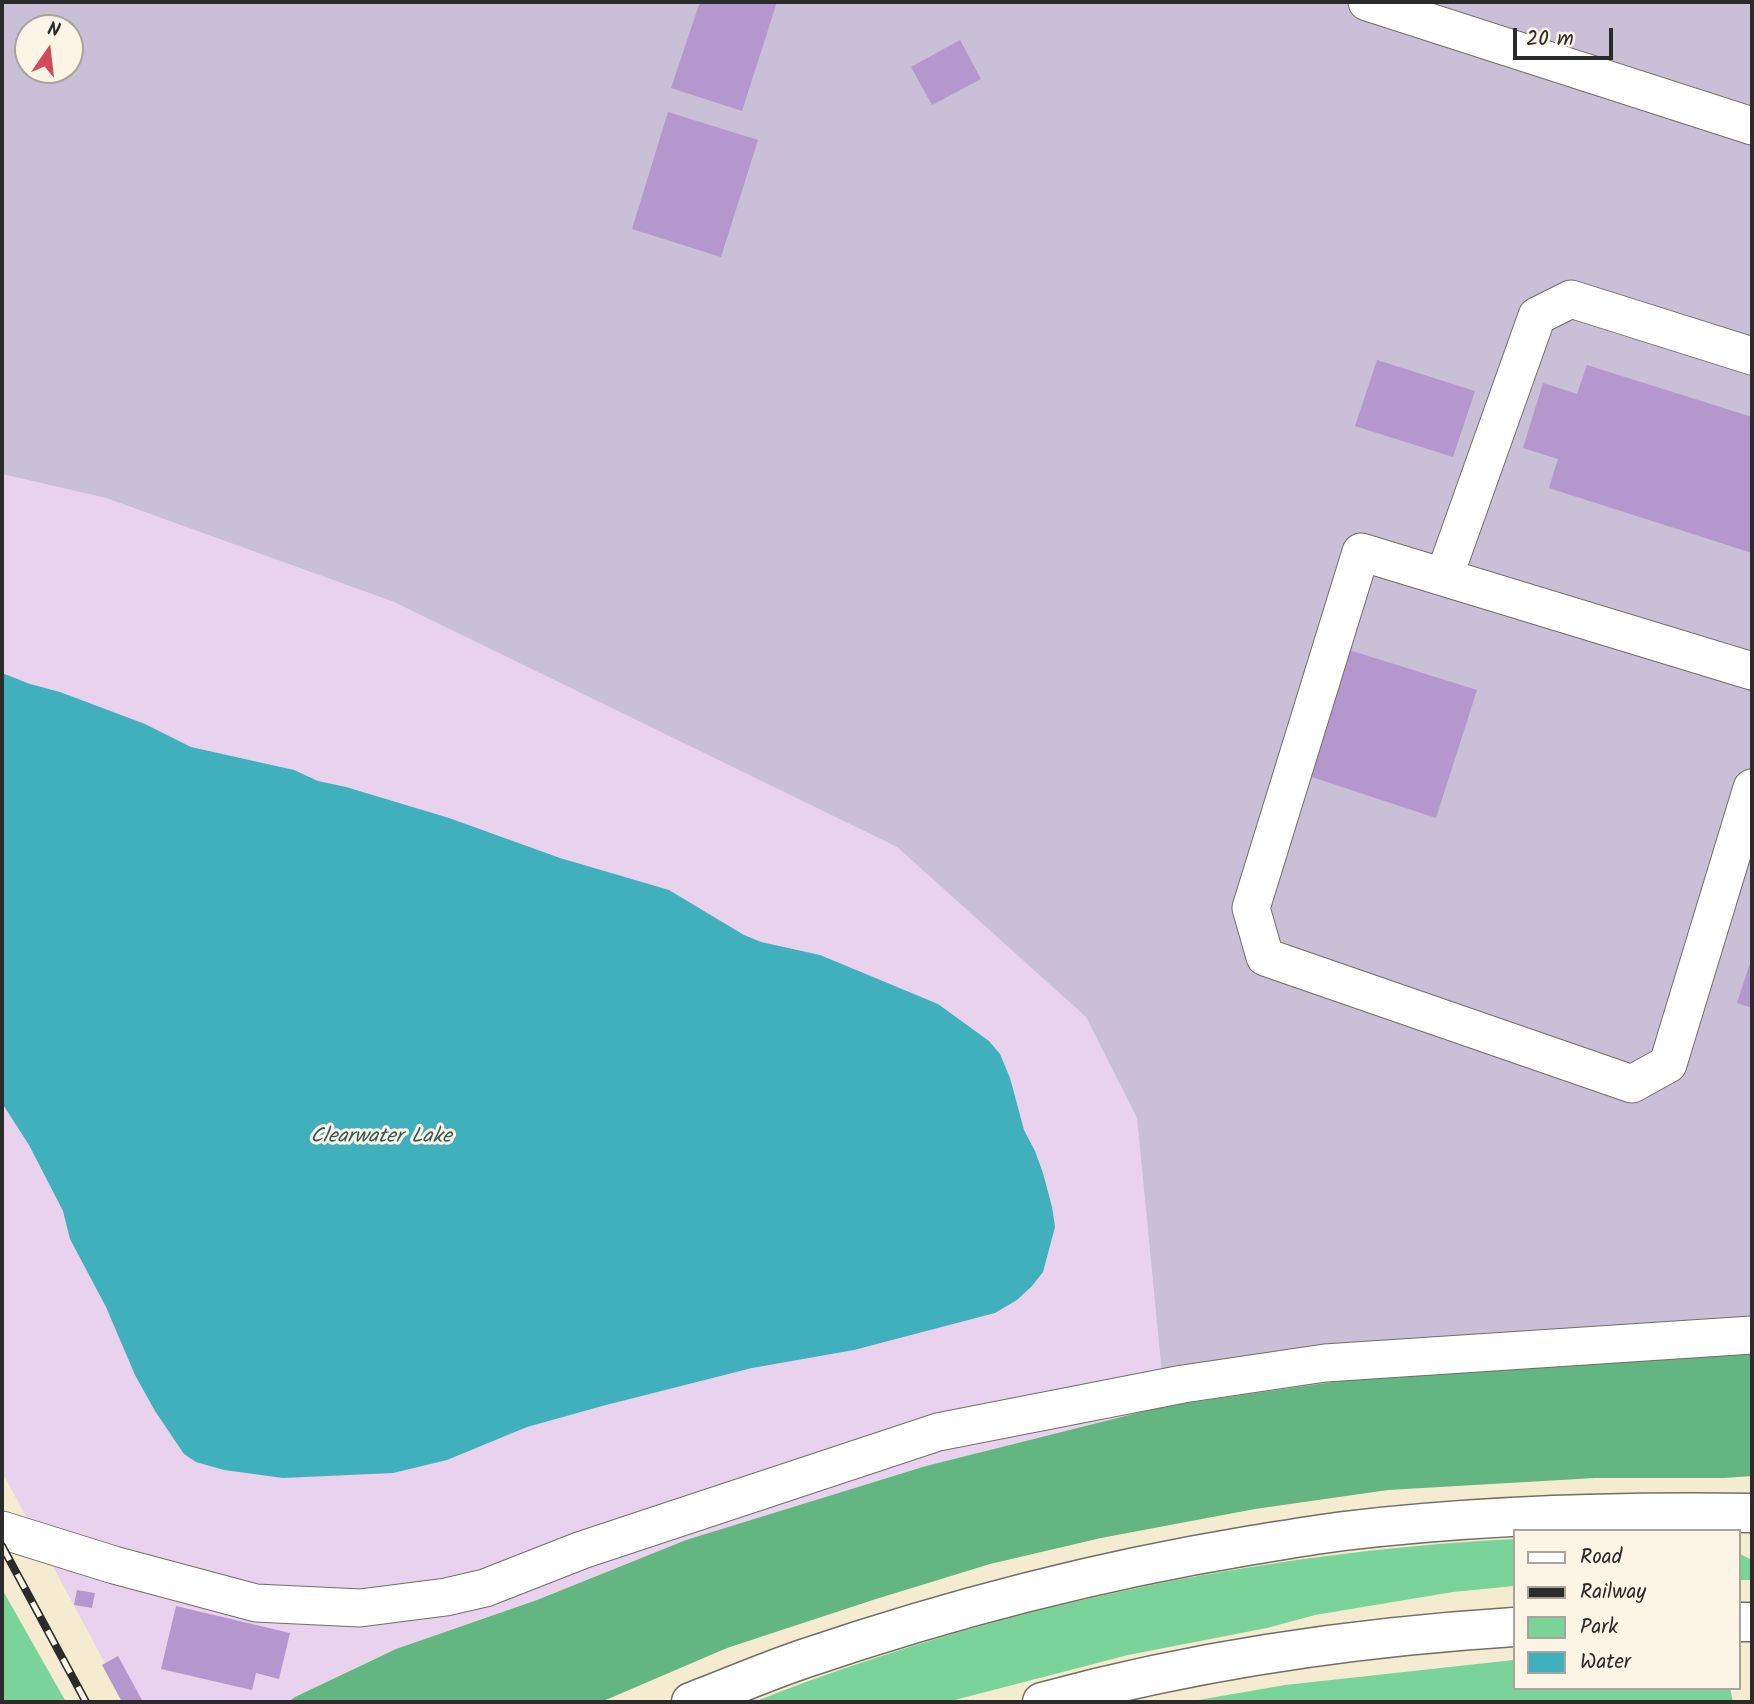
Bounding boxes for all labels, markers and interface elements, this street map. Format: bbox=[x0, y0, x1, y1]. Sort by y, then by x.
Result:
north arrow bbox=[14, 14, 84, 84]
scale bar bbox=[1516, 14, 1616, 58]
text: N bbox=[44, 15, 63, 47]
text: 20 m bbox=[1526, 23, 1574, 56]
water label: Clearwater Lake bbox=[310, 1125, 452, 1151]
legend bbox=[1512, 1529, 1740, 1690]
text: Road bbox=[1580, 1541, 1622, 1574]
text: Railway bbox=[1580, 1576, 1646, 1609]
text: Park bbox=[1580, 1611, 1618, 1644]
text: Water bbox=[1580, 1646, 1631, 1679]

